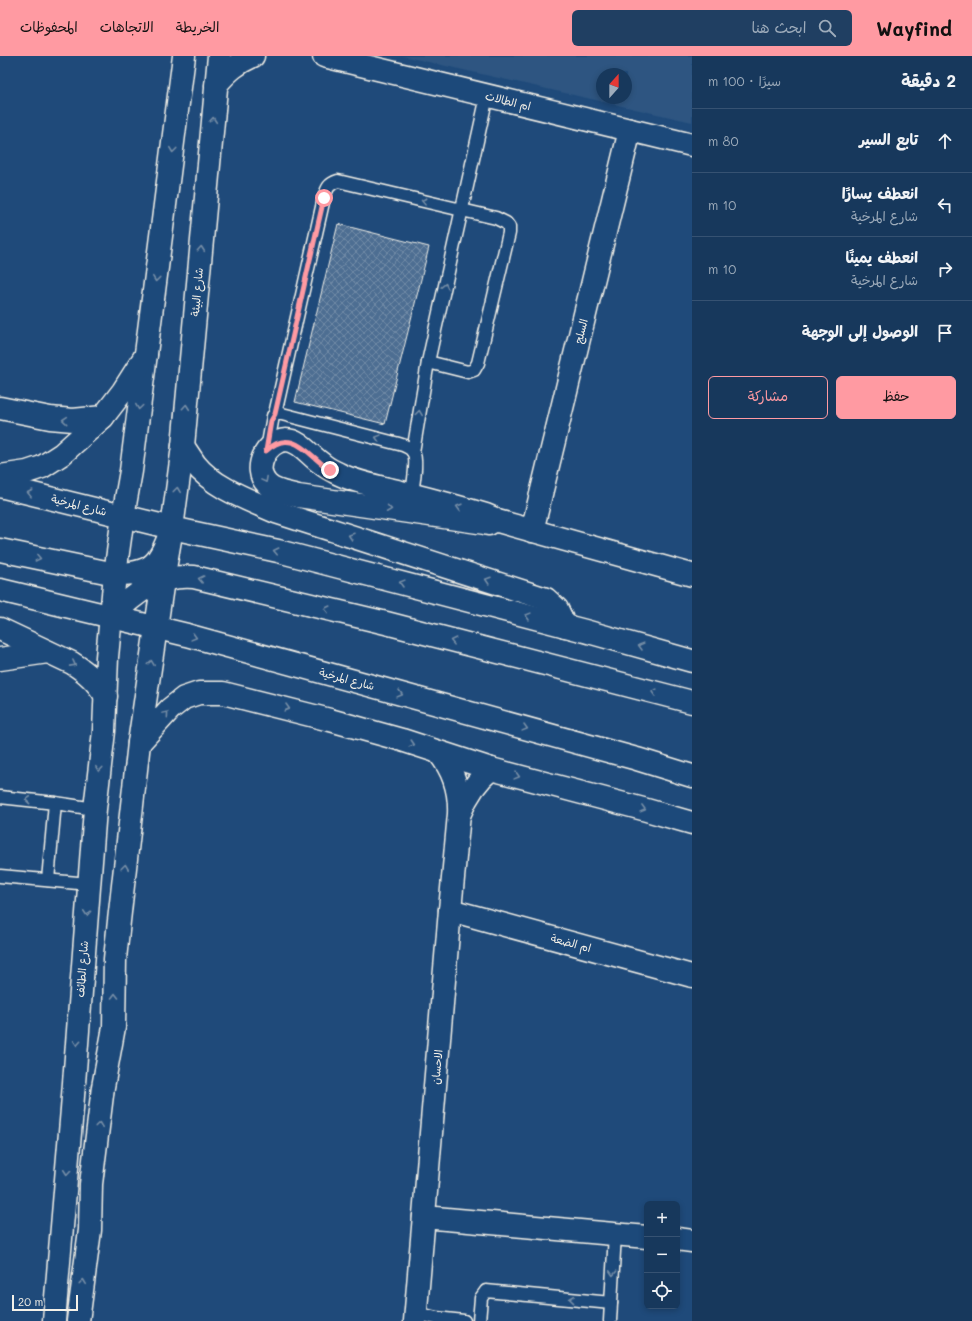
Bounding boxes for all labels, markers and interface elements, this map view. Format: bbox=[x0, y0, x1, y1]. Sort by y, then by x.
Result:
search box bbox=[572, 10, 852, 46]
text: Wayfind bbox=[876, 16, 952, 41]
text: المحفوظات bbox=[20, 17, 78, 36]
text: الاتجاهات bbox=[100, 17, 154, 36]
text: الخريطة bbox=[176, 17, 219, 36]
text: ابحث هنا bbox=[751, 17, 806, 37]
icon: search bbox=[816, 17, 838, 39]
north arrow bbox=[596, 68, 632, 104]
text: 2 دقيقة bbox=[901, 69, 956, 91]
text: سيرًا · 100 m bbox=[708, 72, 781, 89]
street label: ام الطالات bbox=[483, 88, 532, 115]
one-way arrow bbox=[209, 117, 218, 123]
text: تابع السير bbox=[859, 129, 918, 149]
icon: ahead bbox=[934, 130, 956, 152]
text: 80 m bbox=[708, 132, 738, 149]
one-way arrow bbox=[169, 147, 178, 153]
text: انعطف يسارًا bbox=[842, 183, 918, 203]
route start bbox=[315, 189, 333, 207]
icon: left bbox=[934, 194, 956, 216]
text: 10 m bbox=[708, 196, 736, 213]
one-way arrow bbox=[421, 197, 427, 205]
text: شارع المرخية bbox=[851, 207, 918, 224]
one-way arrow bbox=[197, 246, 206, 252]
text: انعطف يمينًا bbox=[846, 247, 918, 267]
icon: right bbox=[934, 258, 956, 280]
text: 10 m bbox=[708, 260, 736, 277]
street label: شارع البيئة bbox=[187, 267, 208, 317]
text: شارع المرخية bbox=[851, 271, 918, 288]
one-way arrow bbox=[152, 276, 161, 282]
one-way arrow bbox=[440, 283, 448, 289]
street label: السلج bbox=[570, 317, 592, 345]
text: الوصول إلى الوجهة bbox=[802, 321, 918, 341]
icon: arrive bbox=[934, 322, 956, 344]
button: مشاركة bbox=[708, 376, 828, 419]
button: حفظ bbox=[836, 376, 956, 419]
one-way arrow bbox=[135, 404, 144, 411]
one-way arrow bbox=[182, 404, 191, 410]
one-way arrow bbox=[414, 410, 423, 416]
one-way arrow bbox=[62, 415, 68, 424]
one-way arrow bbox=[375, 434, 382, 443]
route end bbox=[321, 461, 339, 479]
one-way arrow bbox=[261, 476, 268, 483]
one-way arrow bbox=[172, 487, 181, 493]
one-way arrow bbox=[27, 490, 34, 498]
street label: شارع المرخية bbox=[49, 490, 108, 521]
one-way arrow bbox=[455, 503, 462, 512]
one-way arrow bbox=[386, 504, 392, 513]
one-way arrow bbox=[348, 532, 355, 541]
one-way arrow bbox=[273, 547, 279, 555]
one-way arrow bbox=[35, 554, 41, 562]
one-way arrow bbox=[198, 575, 204, 583]
one-way arrow bbox=[485, 576, 492, 585]
one-way arrow bbox=[399, 580, 405, 588]
one-way arrow bbox=[324, 605, 331, 614]
one-way arrow bbox=[524, 613, 531, 621]
one-way arrow bbox=[190, 632, 197, 641]
one-way arrow bbox=[450, 637, 457, 645]
one-way arrow bbox=[638, 643, 644, 651]
one-way arrow bbox=[69, 659, 76, 667]
one-way arrow bbox=[146, 660, 155, 666]
street label: شارع المرخية bbox=[317, 664, 376, 695]
one-way arrow bbox=[651, 688, 658, 697]
one-way arrow bbox=[396, 689, 403, 698]
one-way arrow bbox=[283, 704, 290, 712]
one-way arrow bbox=[161, 712, 168, 719]
one-way arrow bbox=[521, 723, 528, 732]
one-way arrow bbox=[408, 739, 415, 747]
one-way arrow bbox=[95, 766, 104, 773]
one-way arrow bbox=[514, 771, 520, 779]
one-way arrow bbox=[25, 796, 31, 805]
one-way arrow bbox=[640, 804, 646, 812]
one-way arrow bbox=[120, 864, 129, 870]
one-way arrow bbox=[82, 910, 91, 916]
street label: ام الضعة bbox=[549, 930, 593, 957]
street label: شارع الطائف bbox=[72, 940, 93, 998]
one-way arrow bbox=[111, 993, 119, 999]
one-way arrow bbox=[72, 1040, 81, 1046]
street label: الاحسان bbox=[428, 1049, 445, 1085]
one-way arrow bbox=[94, 1122, 103, 1128]
one-way arrow bbox=[62, 1169, 71, 1175]
map controls bbox=[644, 1201, 680, 1309]
button: + bbox=[644, 1201, 680, 1237]
button: − bbox=[644, 1237, 680, 1273]
one-way arrow bbox=[608, 1270, 617, 1276]
button: locate bbox=[644, 1273, 680, 1309]
one-way arrow bbox=[78, 1279, 87, 1285]
scale bar bbox=[12, 1293, 78, 1312]
text: 20 m bbox=[18, 1294, 43, 1309]
one-way arrow bbox=[569, 1295, 575, 1304]

